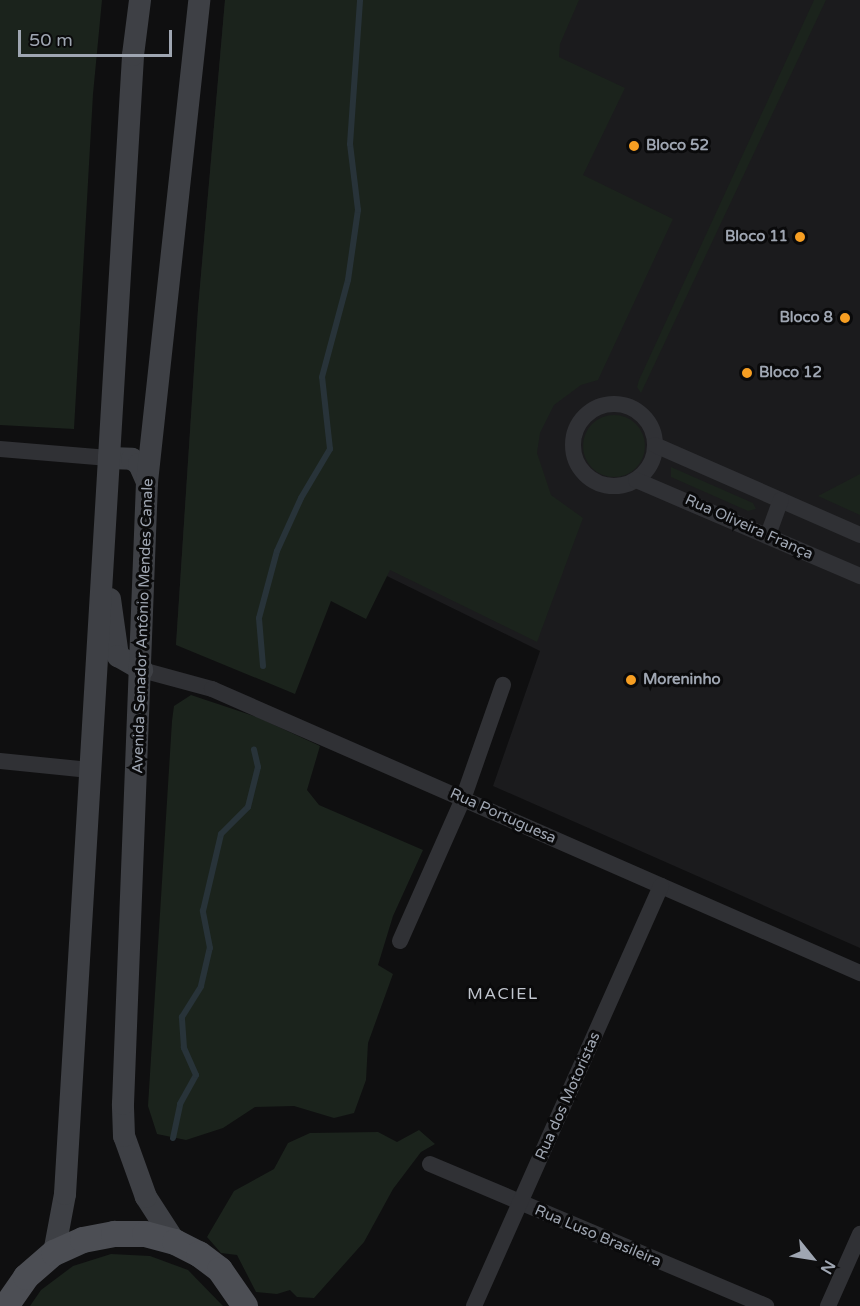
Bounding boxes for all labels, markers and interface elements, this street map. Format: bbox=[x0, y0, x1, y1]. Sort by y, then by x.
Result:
scale bar bbox=[21, 18, 176, 56]
text: 50 m bbox=[29, 29, 73, 51]
place label: Bloco 52 bbox=[646, 137, 709, 155]
marker: Bloco 52 bbox=[627, 139, 641, 153]
place label: Bloco 11 bbox=[725, 228, 788, 246]
marker: Bloco 11 bbox=[793, 230, 807, 244]
place label: Bloco 8 bbox=[779, 309, 833, 327]
marker: Bloco 8 bbox=[838, 311, 852, 325]
place label: Bloco 12 bbox=[759, 364, 822, 382]
marker: Bloco 12 bbox=[740, 366, 754, 380]
street label: Avenida Senador Antônio Mendes Canale bbox=[129, 478, 157, 774]
street label: Rua Oliveira França bbox=[682, 491, 816, 563]
place label: Moreninho bbox=[643, 671, 721, 689]
marker: Moreninho bbox=[624, 673, 638, 687]
street label: Rua Portuguesa bbox=[447, 784, 559, 848]
district label: MACIEL bbox=[467, 984, 539, 1004]
street label: Rua dos Motoristas bbox=[532, 1029, 604, 1163]
street label: Rua Luso Brasileira bbox=[532, 1201, 664, 1271]
north arrow bbox=[782, 1228, 842, 1288]
text: N bbox=[816, 1256, 839, 1278]

